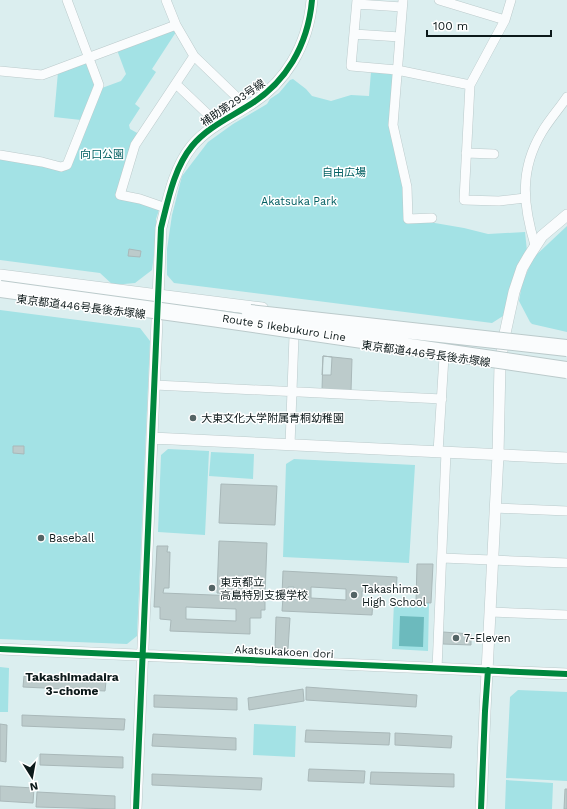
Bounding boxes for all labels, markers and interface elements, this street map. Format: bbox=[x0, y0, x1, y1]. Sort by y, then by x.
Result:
scale bar bbox=[427, 12, 551, 38]
text: 100 m bbox=[433, 19, 468, 33]
street label: 補助第293号線 bbox=[199, 77, 267, 129]
park label: 向口公園 bbox=[80, 148, 124, 161]
park label: 自由広場 bbox=[322, 166, 366, 179]
park label: Akatsuka Park bbox=[261, 195, 337, 208]
street label: 東京都道446号長後赤塚線 bbox=[16, 293, 146, 321]
street label: Route 5 Ikebukuro Line bbox=[221, 312, 347, 344]
street label: 東京都道446号長後赤塚線 bbox=[361, 339, 491, 369]
place label: 大東文化大学附属青桐幼稚園 bbox=[201, 412, 344, 425]
marker: 大東文化大学附属青桐幼稚園 bbox=[188, 413, 198, 423]
place label: Baseball bbox=[49, 532, 95, 545]
marker: Baseball bbox=[36, 533, 46, 543]
place label: 東京都立 高島特別支援学校 bbox=[220, 576, 308, 602]
marker: 東京都立 高島特別支援学校 bbox=[207, 583, 217, 593]
place label: Takashima High School bbox=[362, 583, 427, 609]
marker: Takashima High School bbox=[349, 590, 359, 600]
place label: 7-Eleven bbox=[464, 632, 511, 645]
marker: 7-Eleven bbox=[451, 633, 461, 643]
street label: Akatsukakoen dori bbox=[234, 643, 334, 661]
district label: Takashimadaira 3-chome bbox=[25, 670, 119, 698]
north arrow bbox=[12, 757, 52, 797]
text: N bbox=[29, 779, 39, 793]

